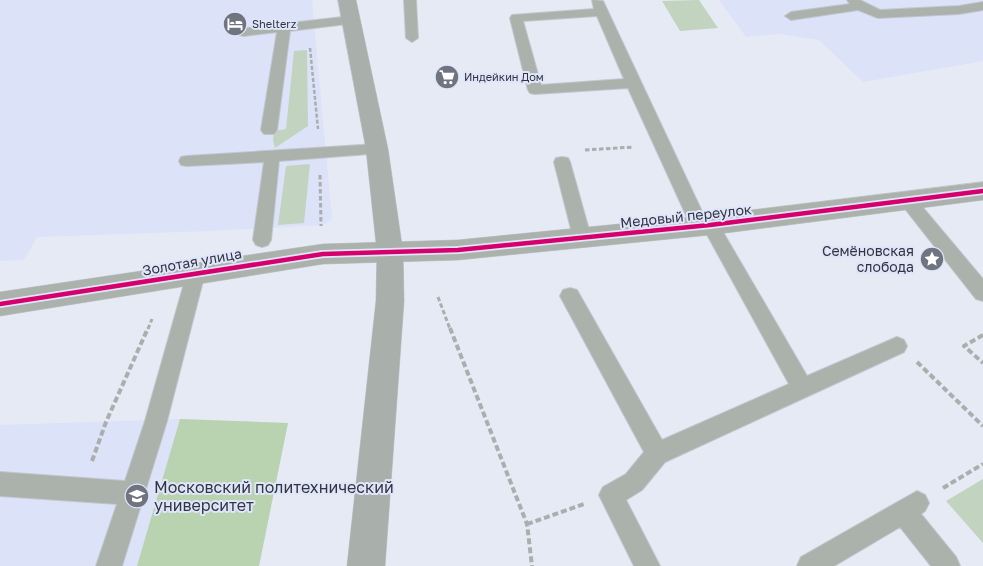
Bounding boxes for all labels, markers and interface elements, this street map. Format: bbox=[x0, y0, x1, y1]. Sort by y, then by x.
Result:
hotel icon: Shelterz bbox=[222, 11, 248, 37]
place label: Shelterz bbox=[252, 17, 297, 30]
supermarket icon: Индейкин Дом bbox=[434, 64, 460, 90]
place label: Индейкин Дом bbox=[464, 70, 544, 83]
street label: Медовый переулок bbox=[619, 200, 753, 231]
place label: Семёновская слобода bbox=[822, 242, 914, 275]
street label: Золотая улица bbox=[141, 244, 243, 279]
place icon: Семёновская слобода bbox=[919, 246, 945, 272]
place label: Московский политехнический университет bbox=[154, 477, 394, 515]
school or university icon: Московский политехнический университет bbox=[124, 483, 150, 509]

